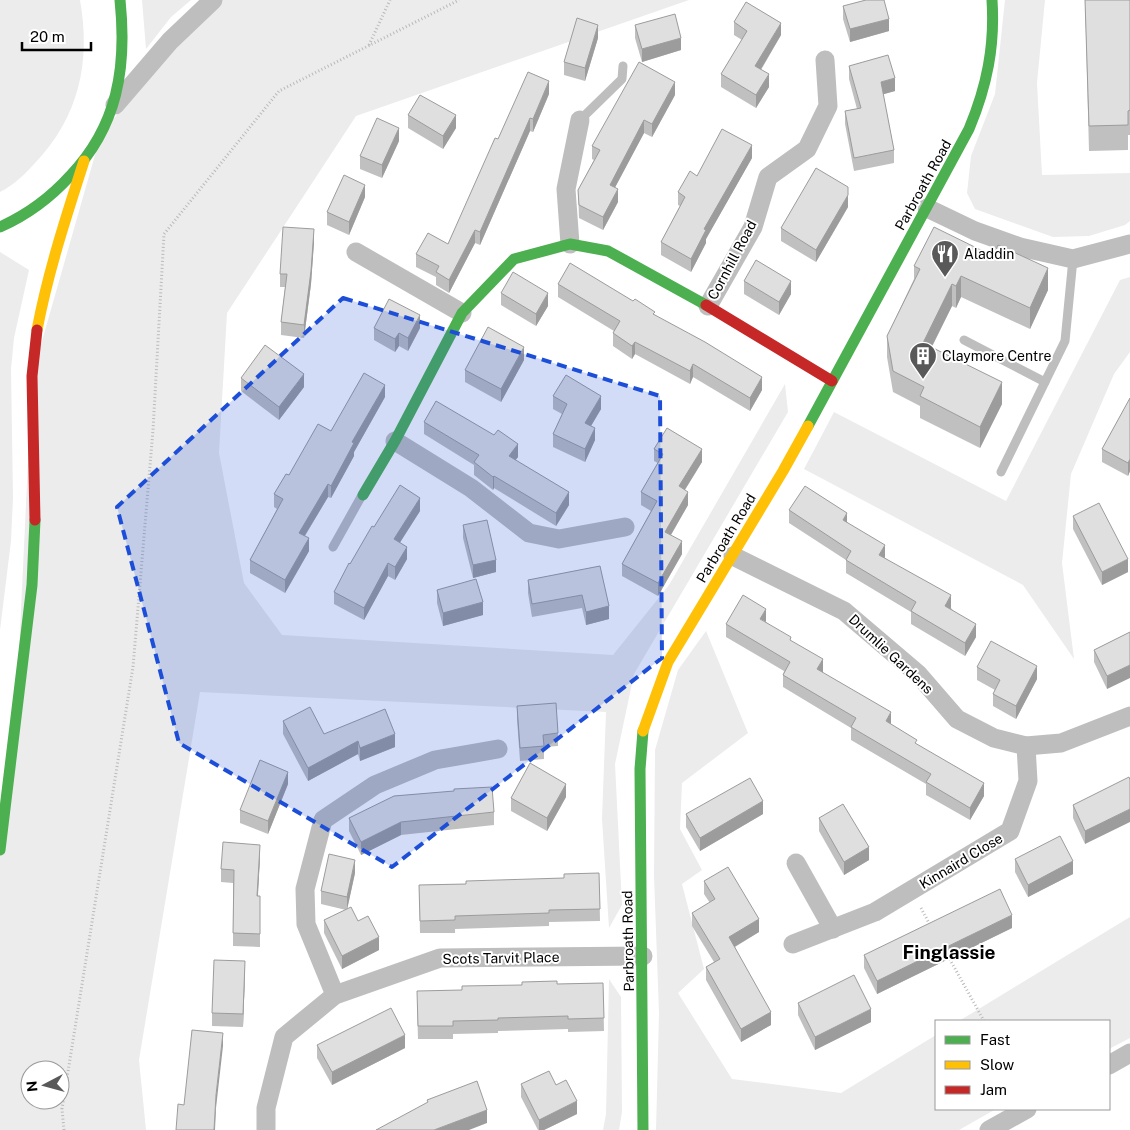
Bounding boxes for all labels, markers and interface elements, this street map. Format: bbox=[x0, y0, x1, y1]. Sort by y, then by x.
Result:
scale bar bbox=[22, 20, 91, 52]
text: 20 m bbox=[30, 28, 65, 45]
street label: Parbroath Road bbox=[892, 137, 954, 233]
street label: Cornhill Road bbox=[704, 218, 760, 302]
restaurant icon: Aladdin bbox=[930, 239, 960, 278]
place label: Aladdin bbox=[964, 246, 1014, 262]
building icon: Claymore Centre bbox=[908, 341, 938, 380]
place label: Claymore Centre bbox=[942, 348, 1052, 364]
street label: Parbroath Road bbox=[693, 491, 759, 585]
street label: Drumlie Gardens bbox=[846, 611, 936, 697]
street label: Kinnaird Close bbox=[917, 830, 1005, 892]
street label: Parbroath Road bbox=[619, 890, 637, 992]
district label: Finglassie bbox=[903, 941, 995, 963]
street label: Scots Tarvit Place bbox=[442, 949, 560, 967]
legend bbox=[935, 1020, 1110, 1110]
text: Fast bbox=[980, 1031, 1010, 1048]
text: Slow bbox=[980, 1056, 1015, 1073]
north arrow bbox=[20, 1060, 70, 1110]
text: N bbox=[24, 1080, 41, 1093]
text: Jam bbox=[980, 1081, 1007, 1098]

